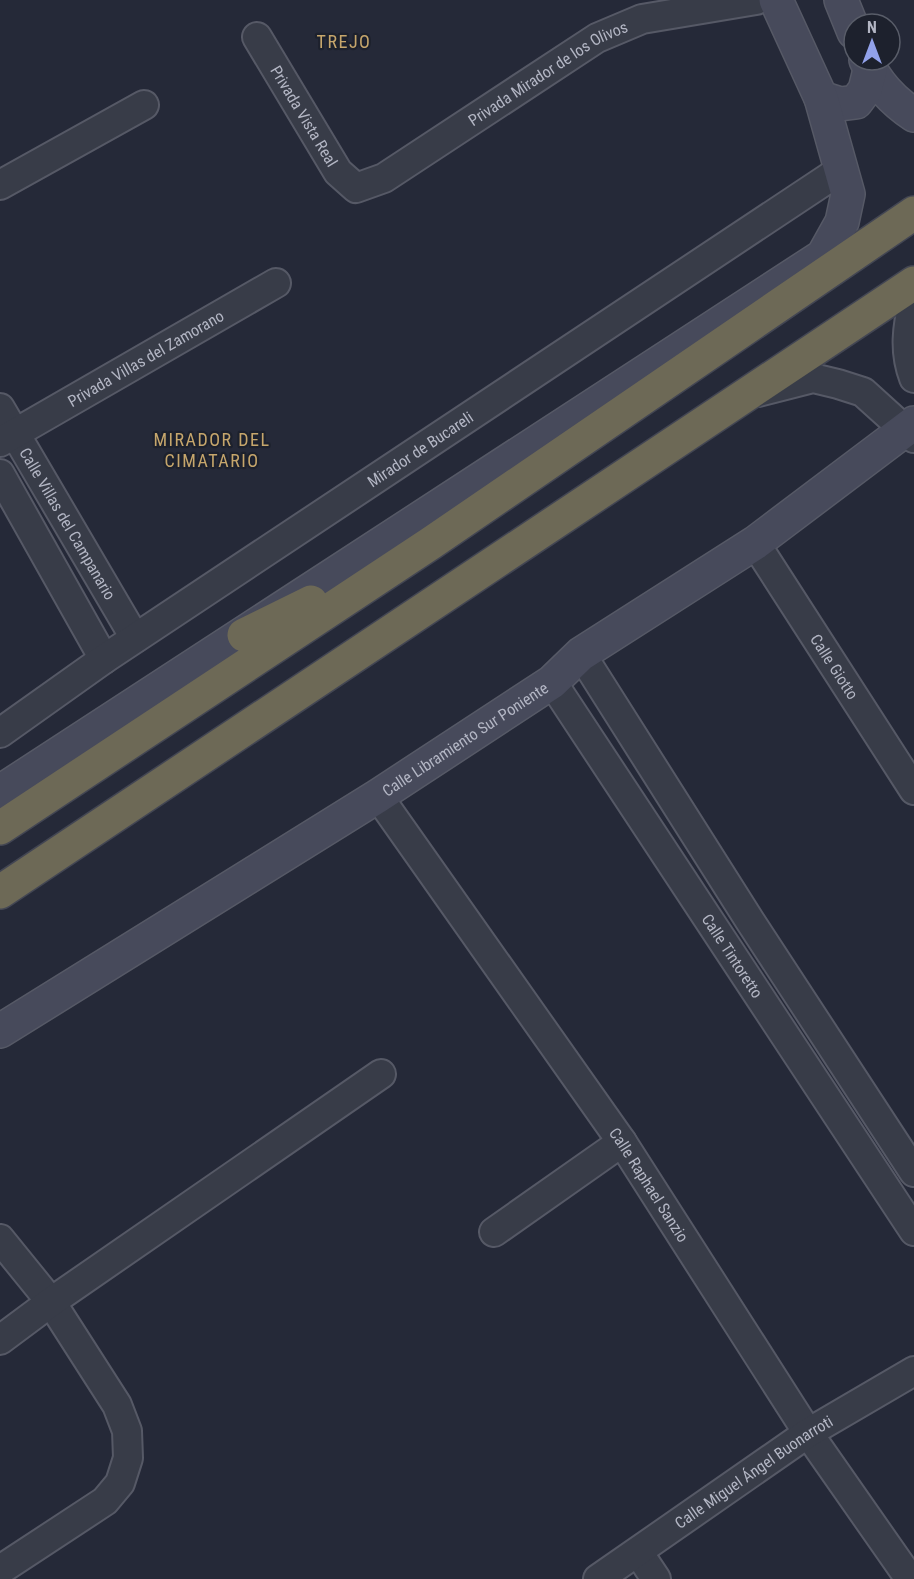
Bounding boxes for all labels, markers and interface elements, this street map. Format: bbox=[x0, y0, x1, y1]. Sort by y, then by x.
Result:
north arrow bbox=[842, 12, 902, 72]
street label: Privada Mirador de los Olivos bbox=[465, 17, 630, 130]
text: N bbox=[867, 18, 877, 37]
district label: TREJO bbox=[317, 31, 371, 52]
street label: Privada Vista Real bbox=[266, 62, 341, 170]
street label: Privada Villas del Zamorano bbox=[65, 306, 227, 411]
street label: Mirador de Bucareli bbox=[364, 408, 477, 491]
district label: MIRADOR DEL CIMATARIO bbox=[153, 429, 271, 471]
street label: Calle Villas del Campanario bbox=[15, 444, 119, 603]
street label: Calle Giotto bbox=[806, 631, 862, 703]
street label: Calle Libramiento Sur Poniente bbox=[379, 678, 552, 801]
street label: Calle Tintoretto bbox=[698, 910, 767, 1002]
street label: Calle Raphael Sanzio bbox=[605, 1124, 692, 1246]
street label: Calle Miguel Ángel Buonarroti bbox=[671, 1412, 836, 1533]

